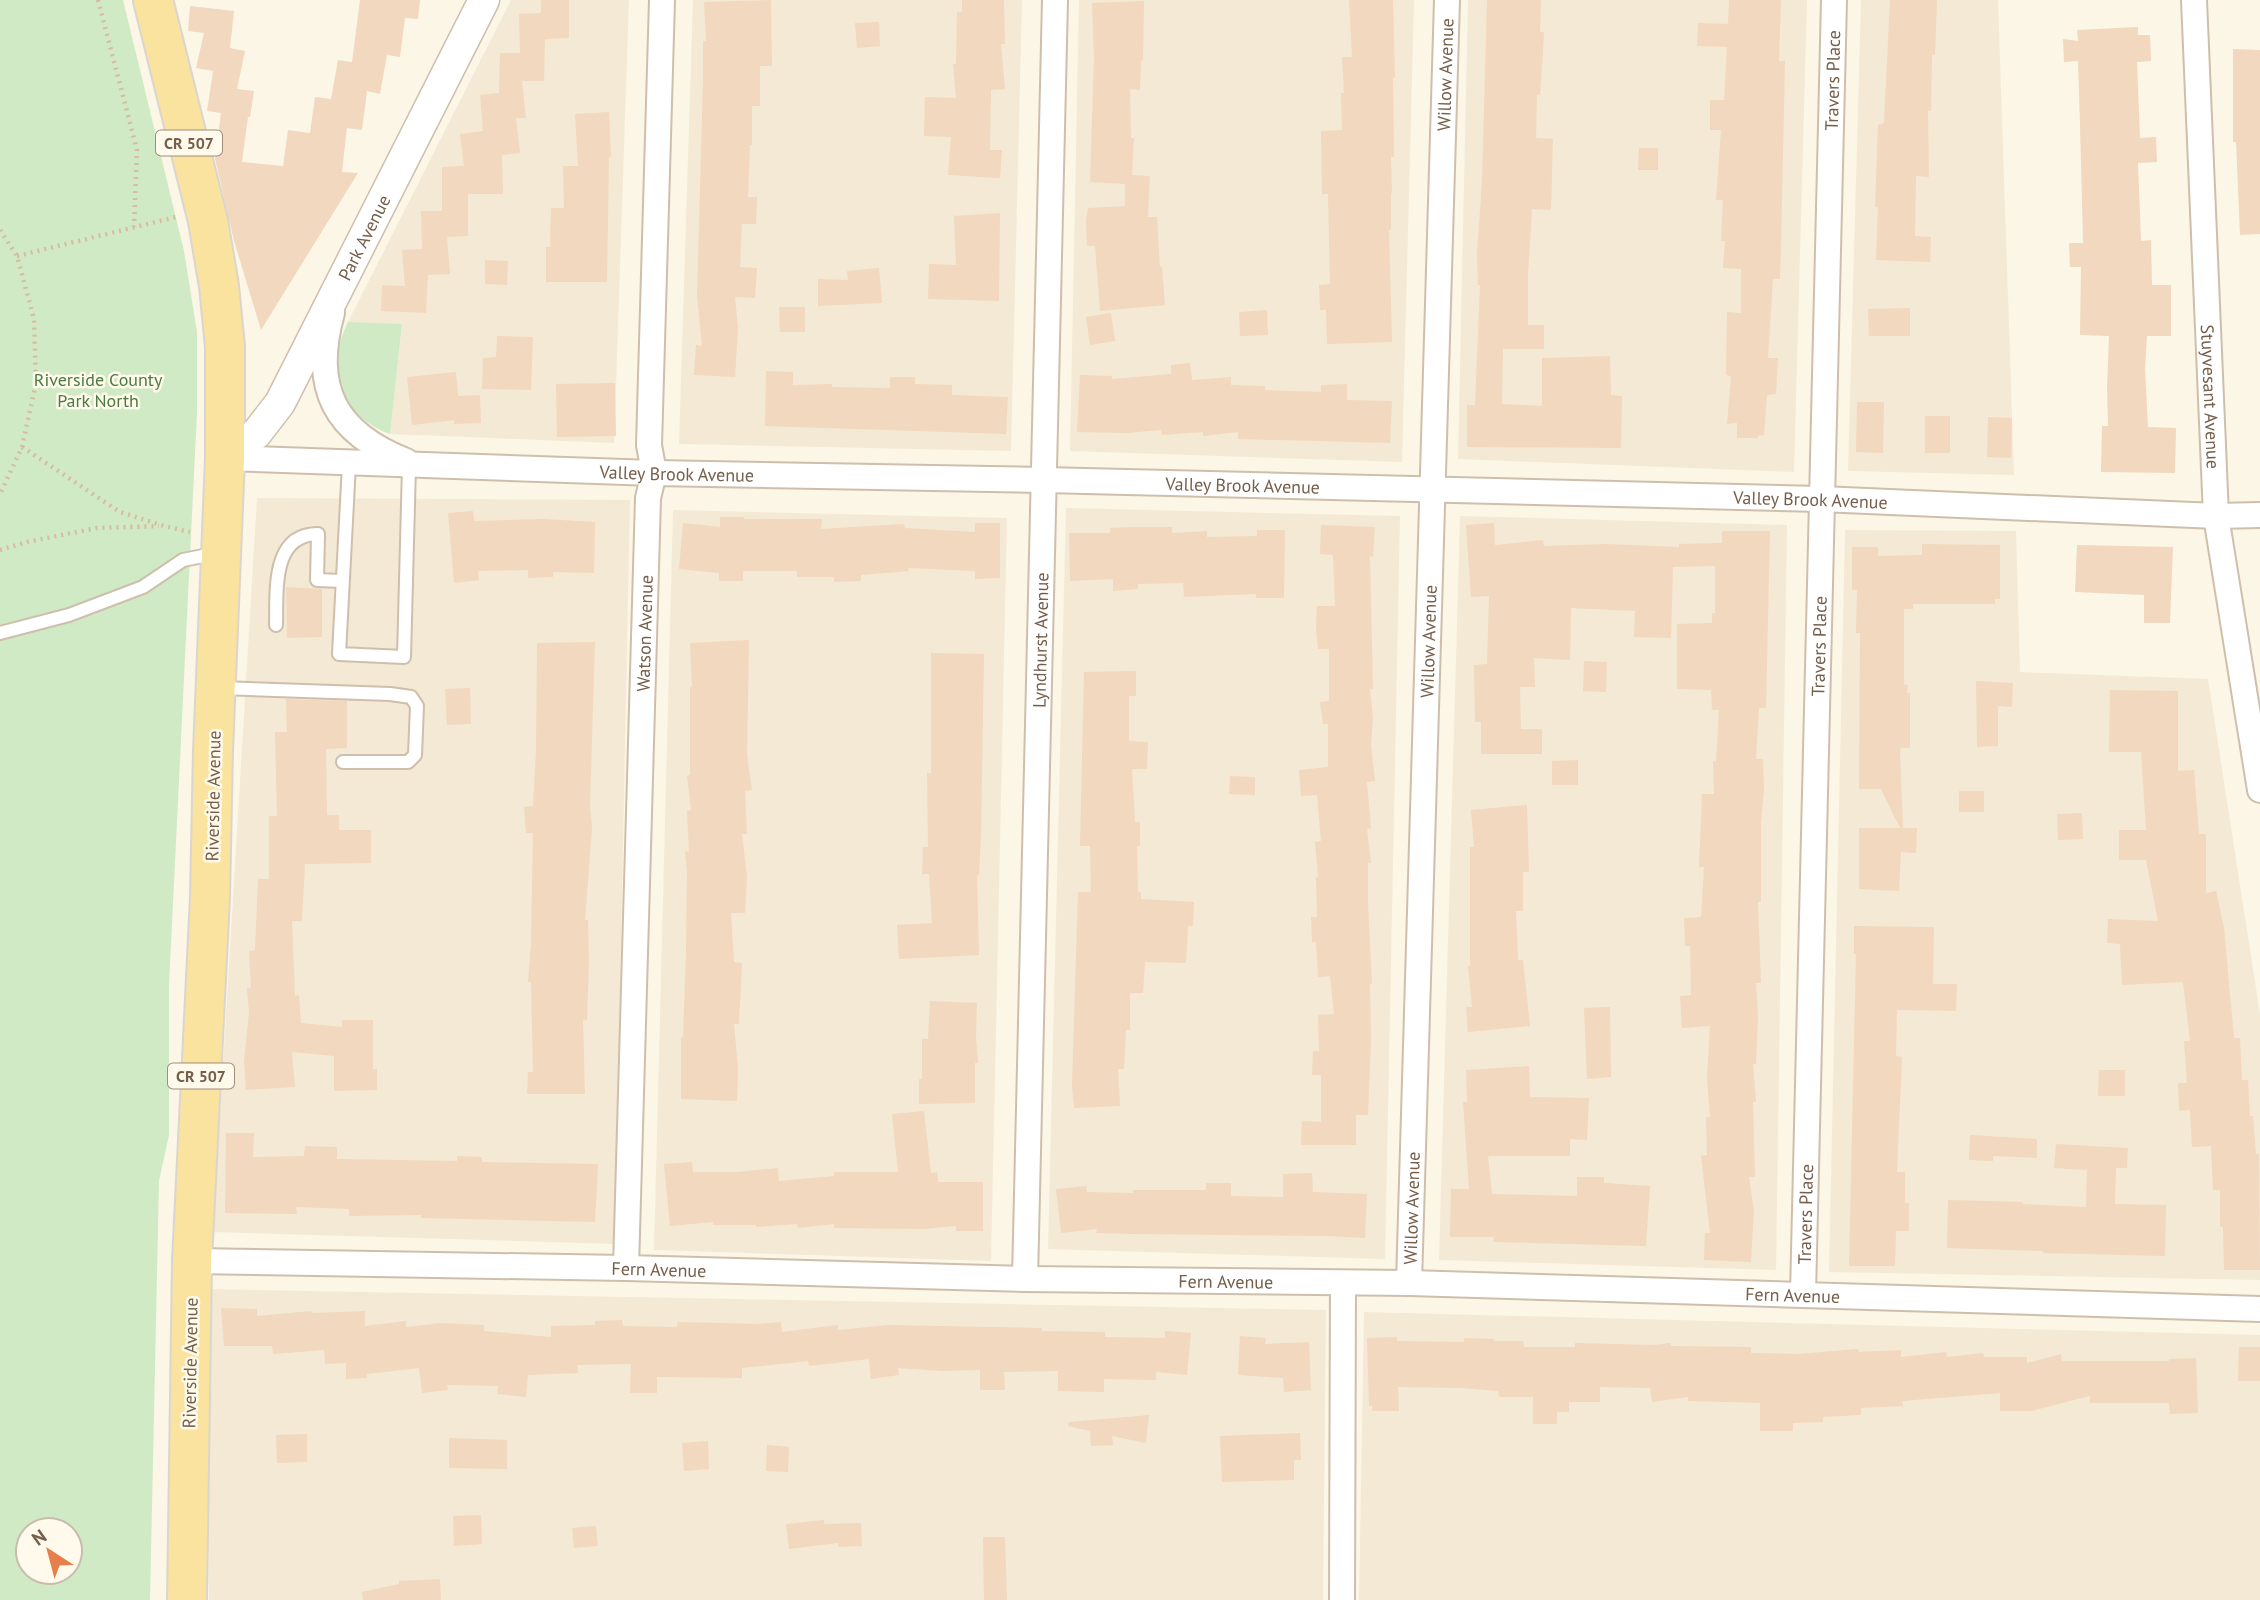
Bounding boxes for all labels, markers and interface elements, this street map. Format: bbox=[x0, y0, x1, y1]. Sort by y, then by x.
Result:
street label: Willow Avenue bbox=[1432, 18, 1458, 131]
street label: Travers Place bbox=[1819, 30, 1845, 131]
road number: CR 507 bbox=[156, 130, 222, 155]
street label: Park Avenue bbox=[333, 191, 395, 284]
street label: Stuyvesant Avenue bbox=[2196, 324, 2225, 469]
park label: Riverside County Park North bbox=[34, 368, 163, 412]
street label: Valley Brook Avenue bbox=[598, 460, 754, 486]
street label: Valley Brook Avenue bbox=[1164, 471, 1320, 498]
street label: Valley Brook Avenue bbox=[1732, 485, 1888, 513]
street label: Lyndhurst Avenue bbox=[1027, 572, 1053, 708]
street label: Watson Avenue bbox=[631, 575, 657, 692]
street label: Willow Avenue bbox=[1415, 584, 1441, 698]
street label: Travers Place bbox=[1806, 596, 1831, 697]
street label: Riverside Avenue bbox=[200, 730, 226, 862]
road number: CR 507 bbox=[168, 1064, 234, 1088]
street label: Willow Avenue bbox=[1398, 1151, 1424, 1265]
street label: Travers Place bbox=[1792, 1164, 1818, 1265]
street label: Fern Avenue bbox=[611, 1256, 707, 1282]
street label: Fern Avenue bbox=[1178, 1269, 1273, 1293]
street label: Fern Avenue bbox=[1745, 1282, 1840, 1308]
street label: Riverside Avenue bbox=[177, 1297, 203, 1429]
north arrow bbox=[14, 1516, 84, 1586]
text: N bbox=[27, 1524, 51, 1551]

